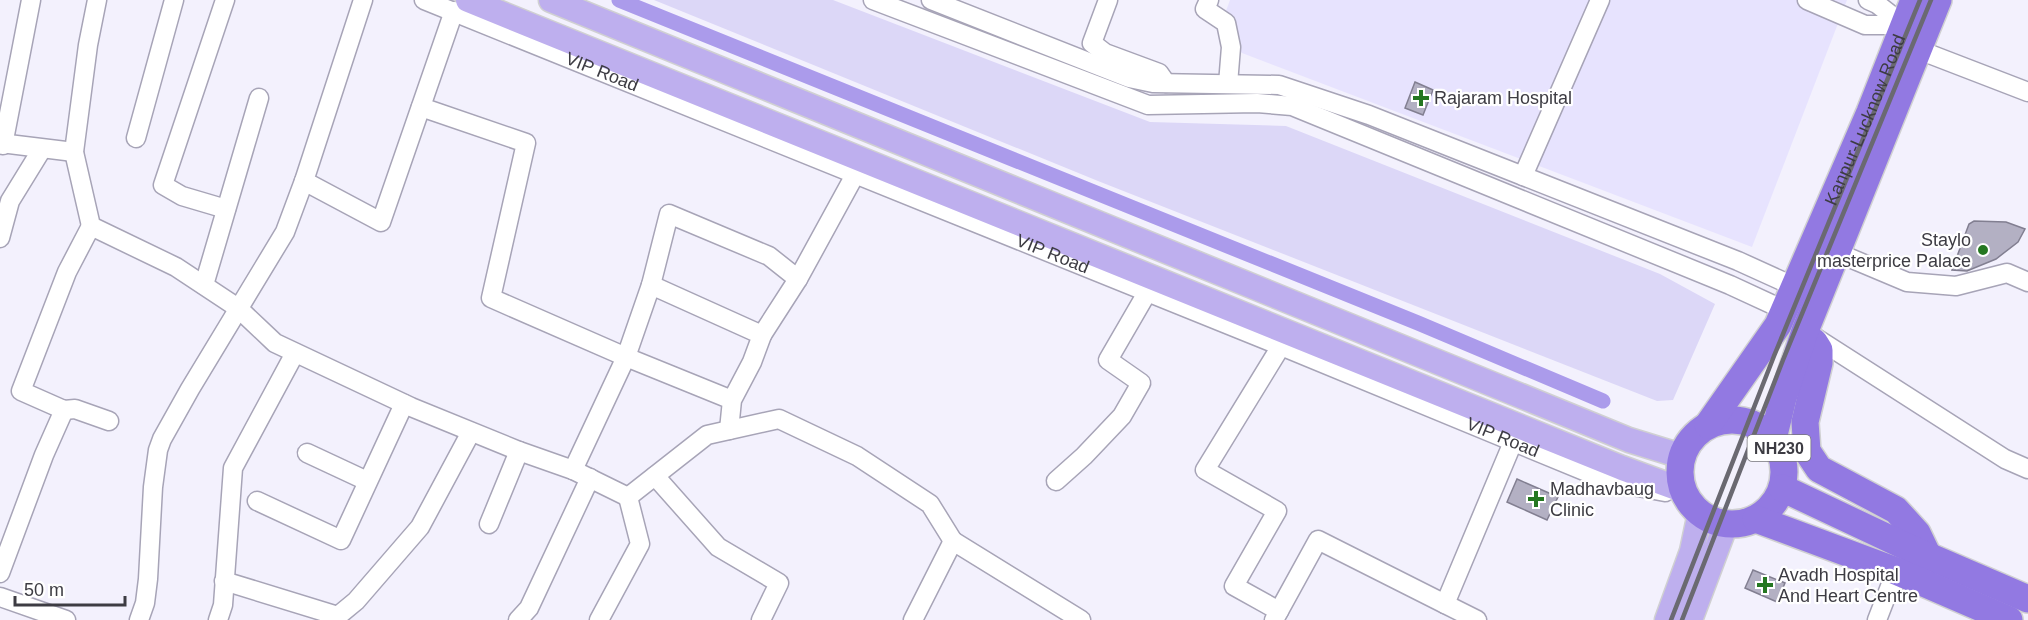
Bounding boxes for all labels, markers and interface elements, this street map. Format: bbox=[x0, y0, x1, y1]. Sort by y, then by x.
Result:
street label: Kanpur-Lucknow Road bbox=[1821, 32, 1909, 208]
street label: VIP Road bbox=[563, 48, 641, 96]
place label: Rajaram Hospital bbox=[1434, 88, 1572, 108]
marker: Rajaram Hospital bbox=[1412, 89, 1430, 107]
street label: VIP Road bbox=[1013, 230, 1092, 277]
place label: Staylo masterprice Palace bbox=[1817, 230, 1971, 271]
marker: Staylo masterprice Palace bbox=[1976, 243, 1990, 257]
street label: VIP Road bbox=[1463, 413, 1542, 461]
road number: NH230 bbox=[1748, 435, 1810, 461]
place label: Madhavbaug Clinic bbox=[1550, 479, 1654, 520]
marker: Madhavbaug Clinic bbox=[1527, 490, 1545, 508]
place label: Avadh Hospital And Heart Centre bbox=[1778, 565, 1918, 606]
scale bar bbox=[15, 569, 124, 607]
marker: Avadh Hospital And Heart Centre bbox=[1756, 576, 1774, 594]
text: 50 m bbox=[24, 580, 64, 600]

